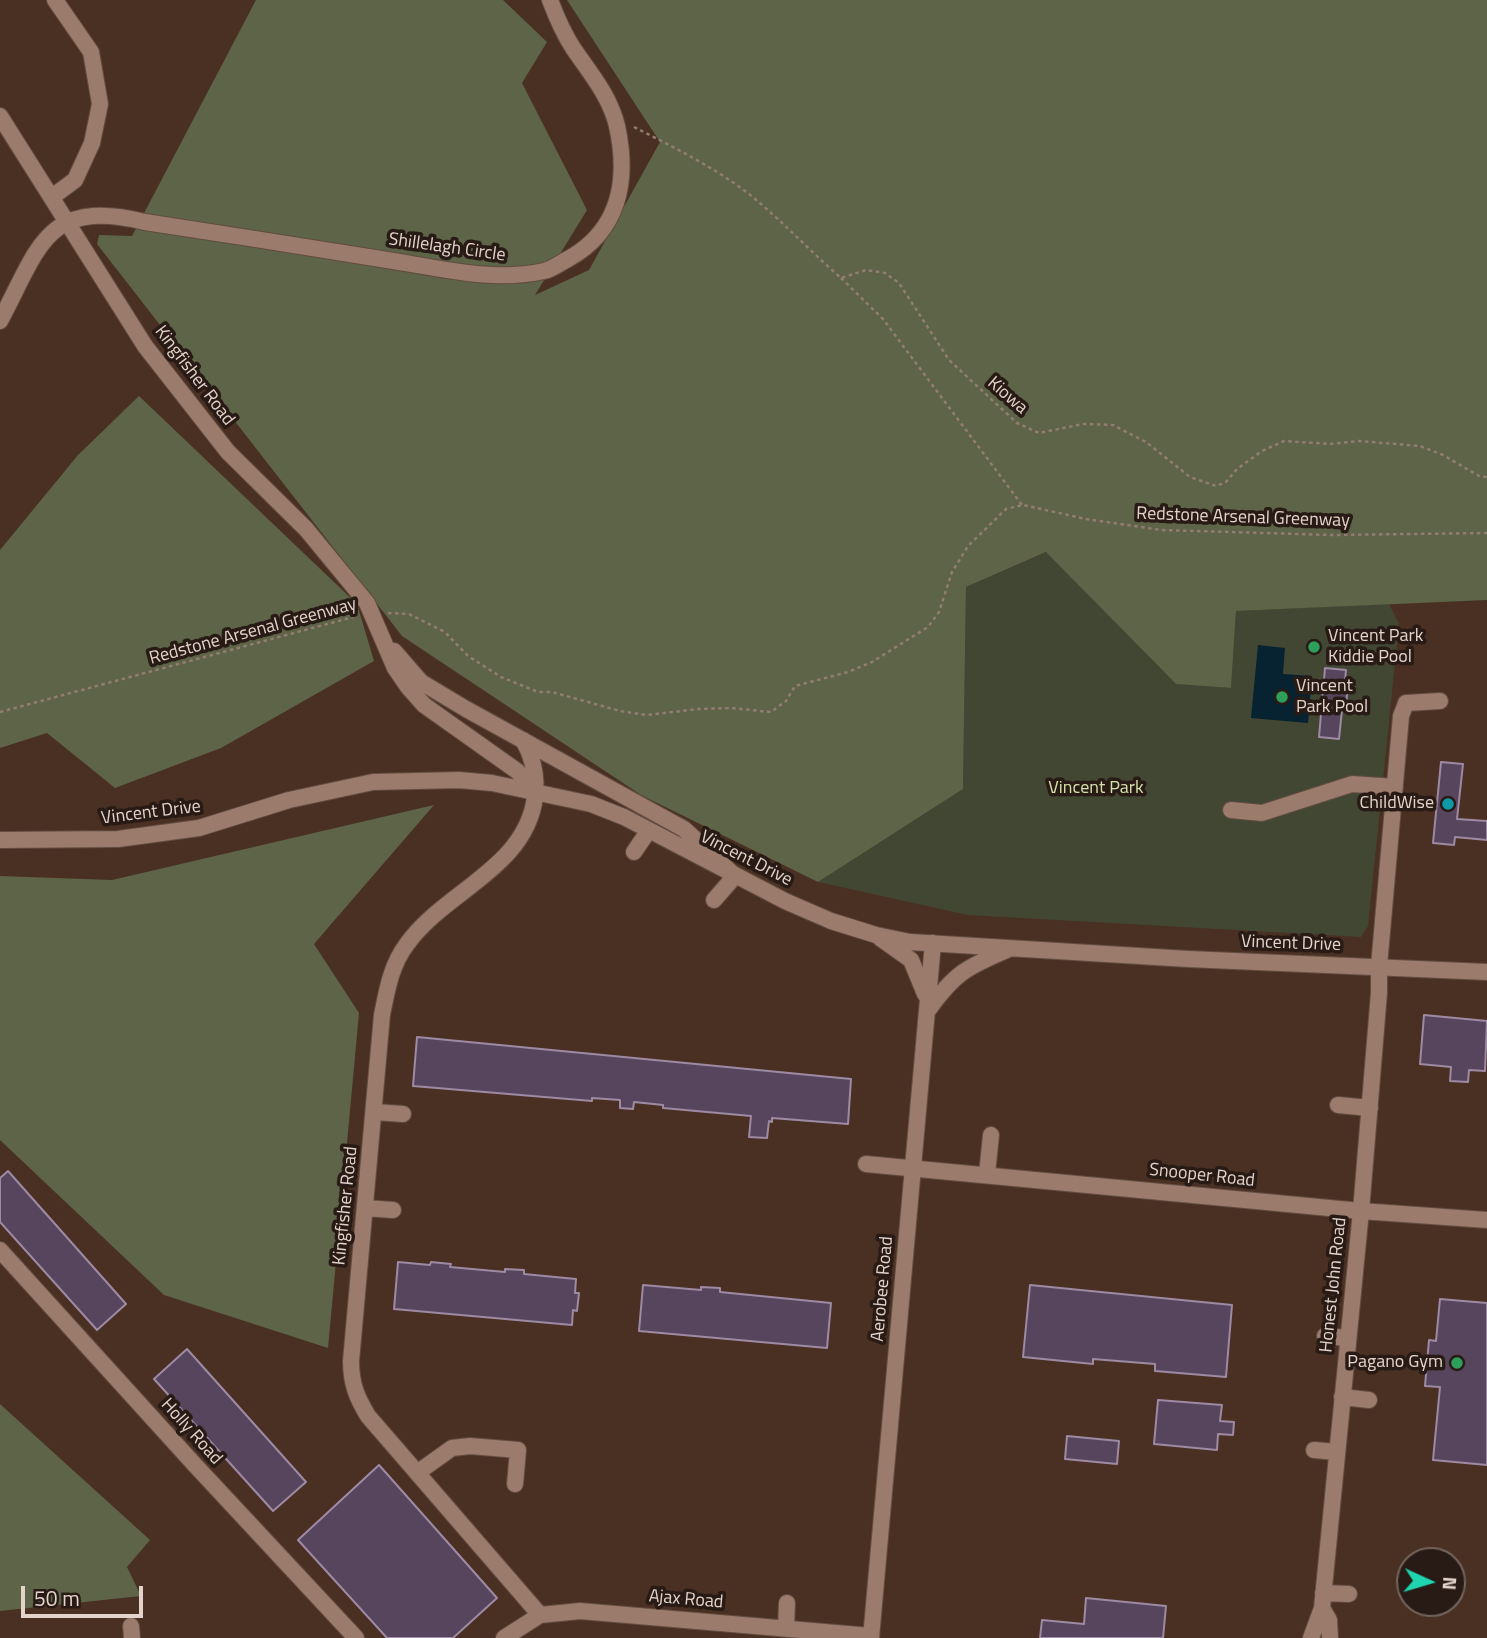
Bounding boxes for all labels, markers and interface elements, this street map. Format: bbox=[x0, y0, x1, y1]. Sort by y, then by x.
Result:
street label: Shillelagh Circle bbox=[387, 229, 507, 267]
street label: Kingfisher Road bbox=[149, 322, 239, 430]
street label: Kiowa bbox=[982, 373, 1032, 419]
street label: Redstone Arsenal Greenway bbox=[1136, 503, 1350, 533]
street label: Redstone Arsenal Greenway bbox=[147, 594, 359, 670]
place label: Vincent Park Kiddie Pool bbox=[1328, 626, 1423, 668]
marker: Vincent Park Kiddie Pool bbox=[1306, 639, 1322, 655]
place label: Vincent Park Pool bbox=[1296, 676, 1368, 718]
marker: Vincent Park Pool bbox=[1274, 689, 1290, 705]
park label: Vincent Park bbox=[1048, 778, 1144, 800]
place label: ChildWise bbox=[1360, 793, 1434, 815]
street label: Vincent Drive bbox=[100, 796, 202, 830]
marker: ChildWise bbox=[1440, 796, 1456, 812]
street label: Vincent Drive bbox=[696, 827, 796, 891]
street label: Vincent Drive bbox=[1241, 931, 1341, 957]
street label: Kingfisher Road bbox=[329, 1146, 363, 1266]
street label: Snooper Road bbox=[1148, 1160, 1256, 1192]
street label: Honest John Road bbox=[1316, 1216, 1352, 1354]
street label: Aerobee Road bbox=[868, 1235, 898, 1343]
place label: Pagano Gym bbox=[1347, 1352, 1443, 1374]
marker: Pagano Gym bbox=[1449, 1355, 1465, 1371]
street label: Holly Road bbox=[156, 1394, 226, 1470]
north arrow bbox=[1396, 1547, 1466, 1617]
scale bar bbox=[24, 1572, 147, 1616]
text: N bbox=[1436, 1576, 1465, 1591]
text: 50 m bbox=[34, 1582, 80, 1614]
street label: Ajax Road bbox=[648, 1586, 724, 1614]

